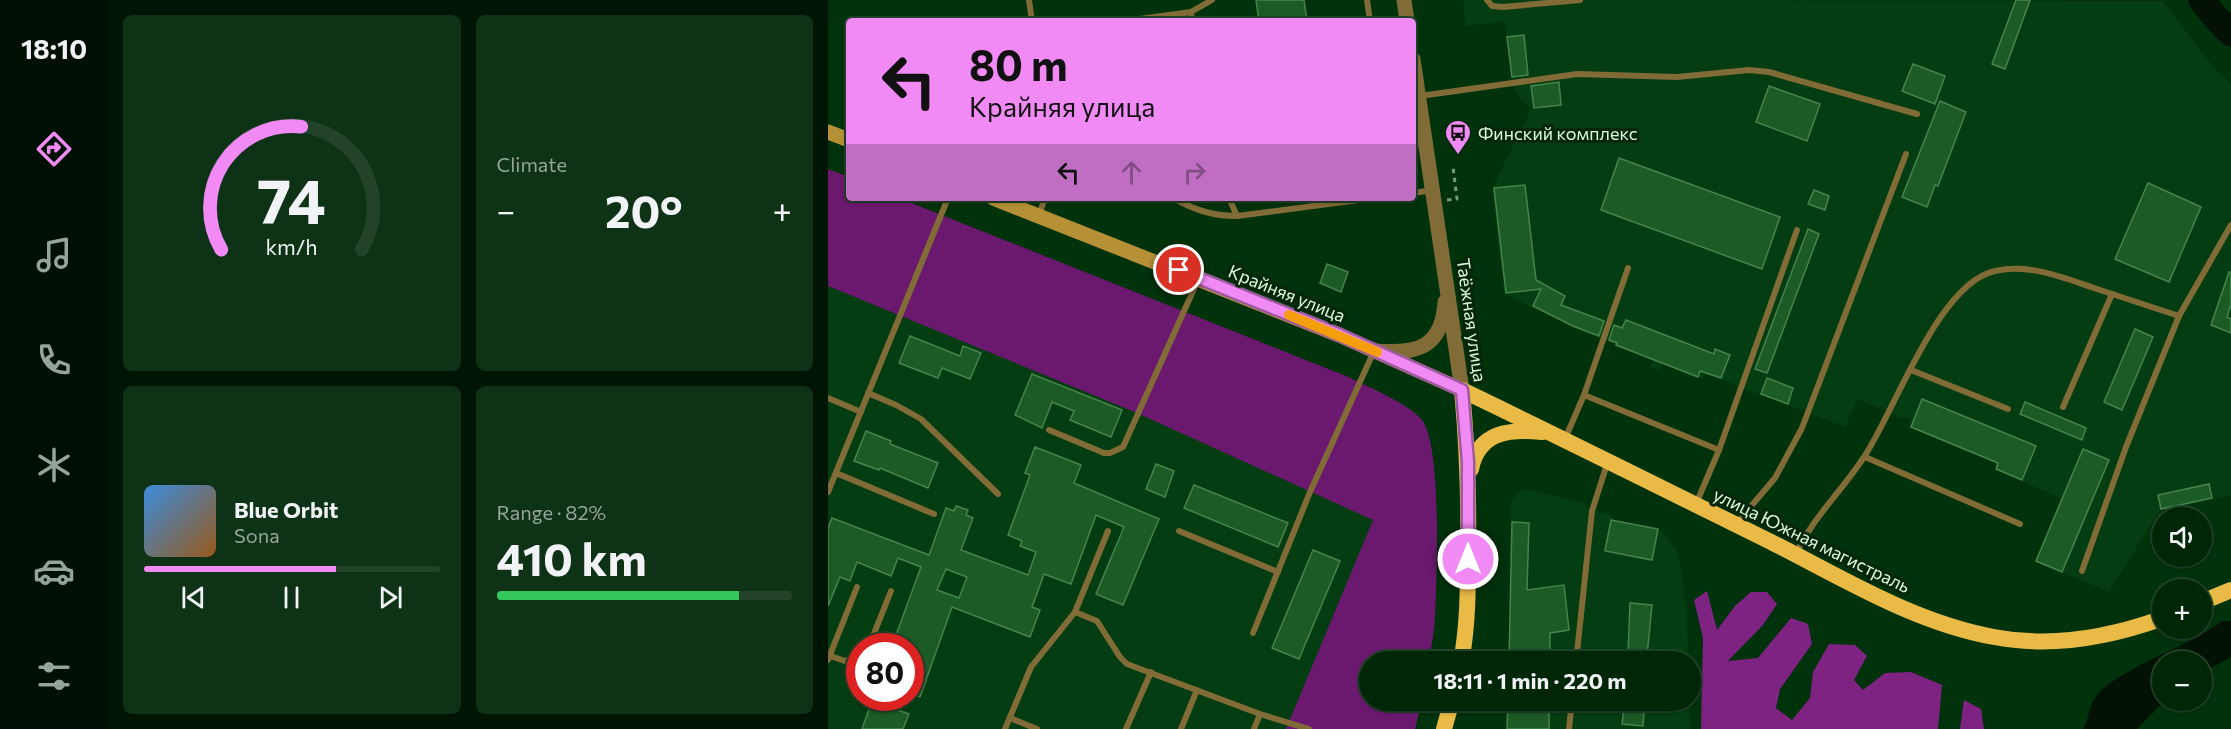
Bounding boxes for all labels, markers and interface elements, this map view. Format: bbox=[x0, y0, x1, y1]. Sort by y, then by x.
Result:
text: 18:10 bbox=[21, 32, 87, 65]
text: 80 m bbox=[969, 38, 1068, 90]
icon: left bbox=[870, 42, 948, 120]
text: Крайняя улица bbox=[969, 90, 1155, 123]
bus stop icon: Финский комплекс bbox=[1443, 118, 1473, 156]
place label: Финский комплекс bbox=[1478, 122, 1638, 144]
icon: directions bbox=[33, 128, 75, 170]
text: Climate bbox=[497, 152, 567, 176]
icon: left bbox=[1052, 156, 1085, 189]
icon: ahead bbox=[1115, 156, 1148, 189]
icon: right bbox=[1178, 156, 1211, 189]
text: 74 bbox=[257, 161, 326, 237]
text: 20° bbox=[605, 182, 683, 237]
text: − bbox=[497, 189, 515, 230]
text: + bbox=[773, 189, 792, 230]
text: km/h bbox=[266, 233, 318, 259]
icon: music bbox=[33, 234, 75, 276]
pin bbox=[1153, 244, 1204, 295]
icon: arrive bbox=[1162, 253, 1195, 286]
street label: Таёжная улица bbox=[1452, 257, 1492, 383]
street label: Крайняя улица bbox=[1225, 260, 1349, 326]
icon: phone bbox=[33, 339, 75, 381]
icon: climate bbox=[33, 444, 75, 486]
street label: улица Южная магистраль bbox=[1710, 483, 1914, 597]
text: Blue Orbit bbox=[234, 496, 338, 523]
text: Range · 82% bbox=[497, 500, 606, 524]
map controls bbox=[2152, 507, 2212, 711]
button: sound bbox=[2152, 507, 2212, 567]
text: Sona bbox=[234, 523, 280, 547]
position arrow bbox=[1436, 527, 1500, 591]
text: 410 km bbox=[497, 530, 647, 585]
icon: car bbox=[33, 550, 75, 592]
button: + bbox=[2152, 579, 2212, 639]
icon: previous bbox=[177, 581, 210, 614]
icon: pause bbox=[275, 581, 308, 614]
icon: next bbox=[374, 581, 407, 614]
speed limit sign: 80 bbox=[846, 633, 924, 711]
button: − bbox=[2152, 651, 2212, 711]
icon: filters bbox=[33, 655, 75, 697]
text: 18:11 · 1 min · 220 m bbox=[1434, 667, 1626, 694]

